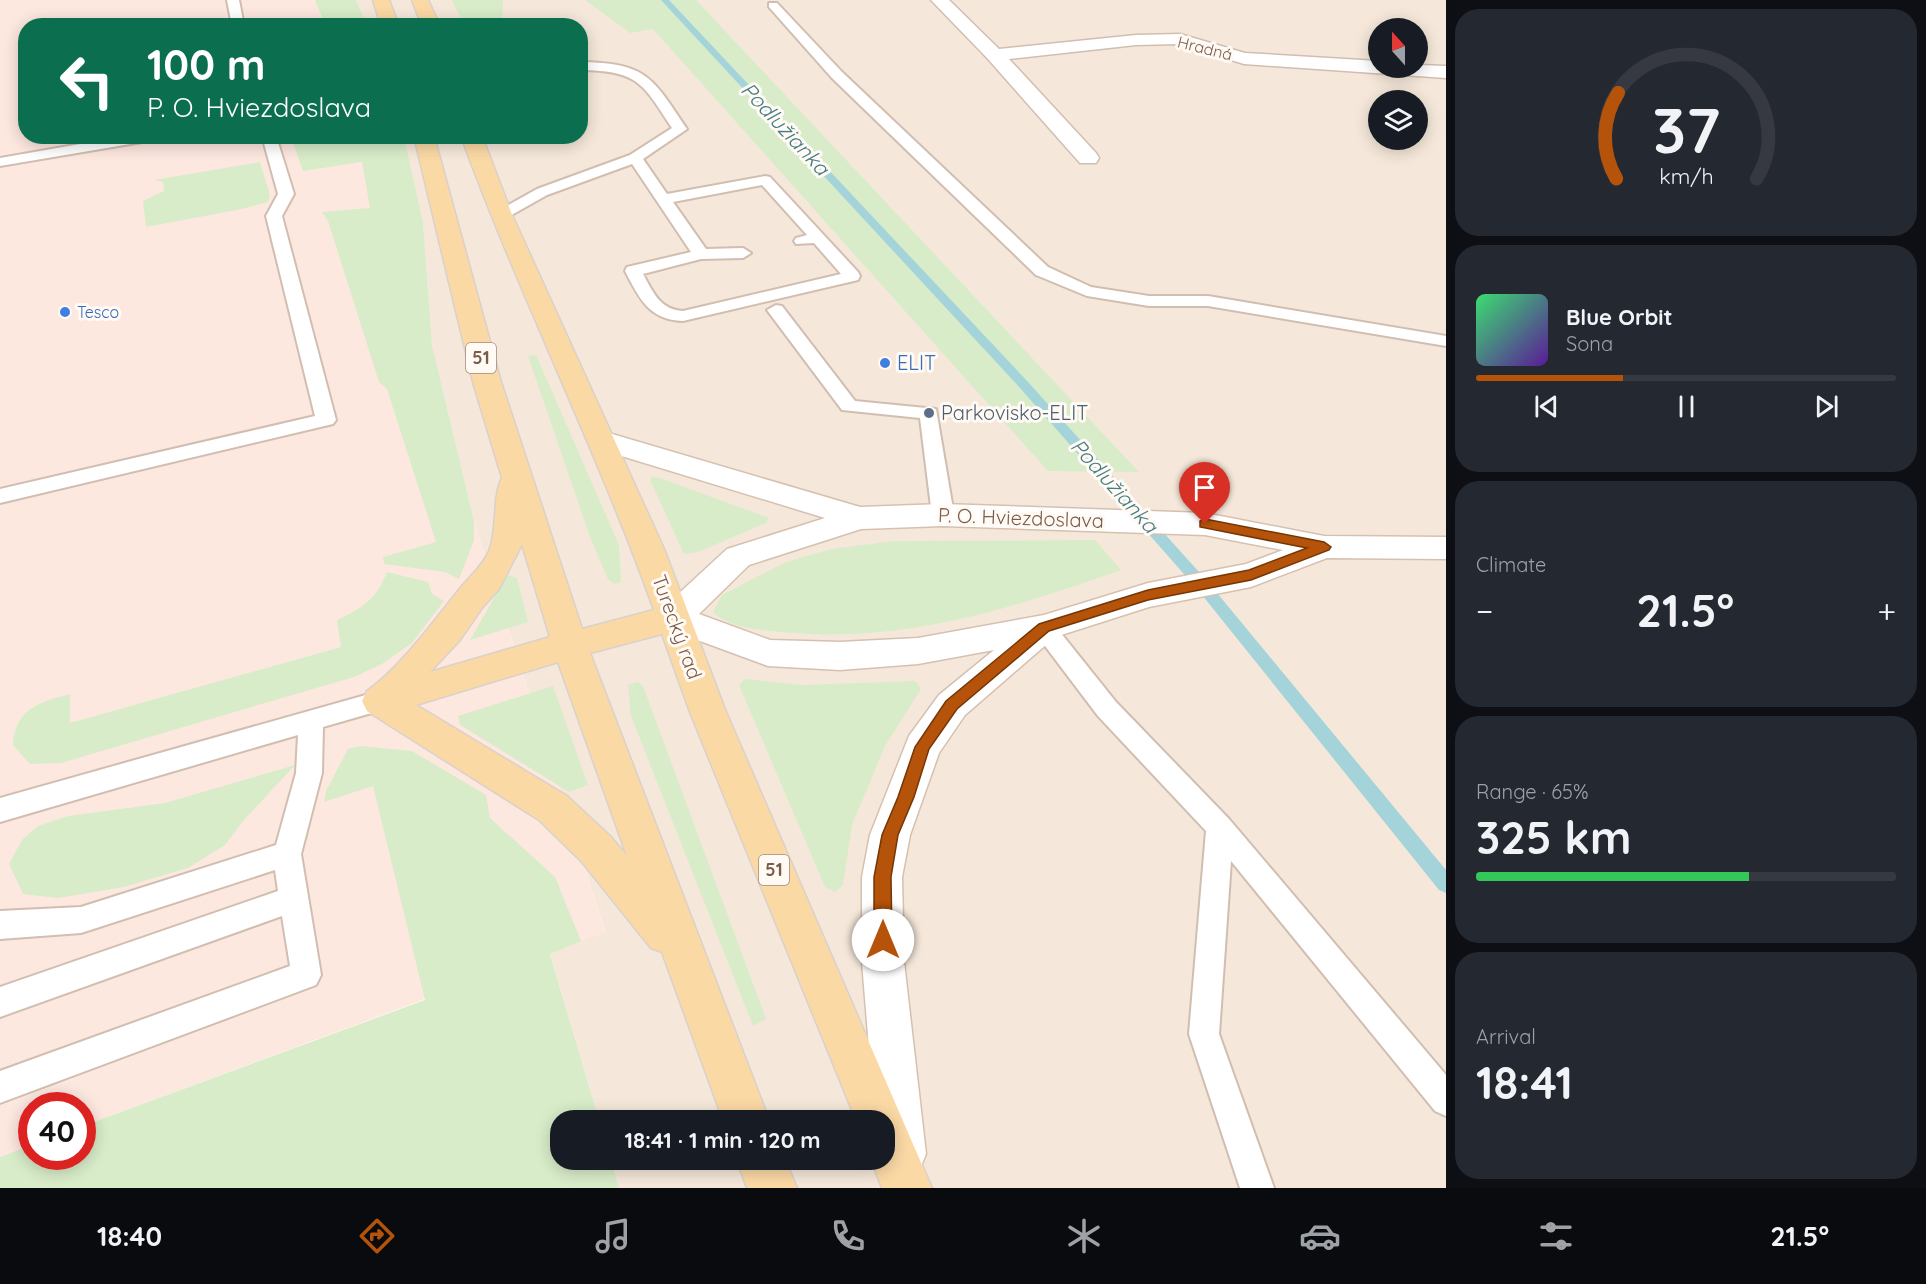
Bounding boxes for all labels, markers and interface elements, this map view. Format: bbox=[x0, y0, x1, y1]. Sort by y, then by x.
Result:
north arrow bbox=[1368, 18, 1428, 78]
map controls bbox=[1368, 18, 1428, 150]
street label: Hradná bbox=[1175, 32, 1235, 64]
text: 100 m bbox=[147, 38, 265, 91]
icon: left bbox=[48, 42, 126, 120]
water label: Podlužianka bbox=[736, 76, 836, 181]
text: P. O. Hviezdoslava bbox=[147, 90, 371, 124]
button: layers bbox=[1368, 90, 1428, 150]
text: 37 bbox=[1652, 92, 1720, 170]
text: km/h bbox=[1659, 164, 1713, 190]
place label: Tesco bbox=[77, 302, 119, 322]
text: Blue Orbit bbox=[1566, 303, 1672, 331]
marker: Tesco bbox=[58, 305, 72, 319]
text: Sona bbox=[1566, 331, 1613, 356]
road number: 51 bbox=[466, 343, 496, 373]
place label: ELIT bbox=[897, 350, 936, 375]
marker: ELIT bbox=[878, 356, 892, 370]
icon: previous bbox=[1530, 390, 1563, 423]
icon: pause bbox=[1670, 390, 1703, 423]
icon: next bbox=[1810, 390, 1843, 423]
place label: Parkovisko-ELIT bbox=[941, 400, 1088, 425]
marker: Parkovisko-ELIT bbox=[922, 406, 936, 420]
water label: Podlužianka bbox=[1066, 433, 1165, 539]
pin bbox=[1179, 462, 1230, 524]
icon: arrive bbox=[1188, 471, 1221, 504]
street label: P. O. Hviezdoslava bbox=[938, 502, 1104, 533]
text: Climate bbox=[1476, 552, 1546, 577]
street label: Turecký rad bbox=[647, 571, 708, 682]
text: 21.5° bbox=[1636, 582, 1734, 638]
text: − bbox=[1476, 590, 1493, 631]
text: + bbox=[1877, 590, 1896, 631]
text: Range · 65% bbox=[1476, 779, 1589, 804]
text: 325 km bbox=[1476, 809, 1631, 865]
road number: 51 bbox=[759, 855, 789, 885]
position arrow bbox=[851, 908, 915, 972]
text: Arrival bbox=[1476, 1024, 1536, 1049]
text: 18:41 bbox=[1476, 1054, 1573, 1110]
speed limit sign: 40 bbox=[18, 1092, 96, 1170]
text: 18:41 · 1 min · 120 m bbox=[624, 1126, 821, 1154]
icon: directions bbox=[356, 1215, 398, 1257]
icon: music bbox=[592, 1215, 634, 1257]
icon: phone bbox=[827, 1215, 869, 1257]
icon: climate bbox=[1063, 1215, 1105, 1257]
icon: car bbox=[1299, 1215, 1341, 1257]
icon: filters bbox=[1535, 1215, 1577, 1257]
text: 18:40 bbox=[97, 1219, 162, 1253]
text: 21.5° bbox=[1770, 1219, 1829, 1253]

